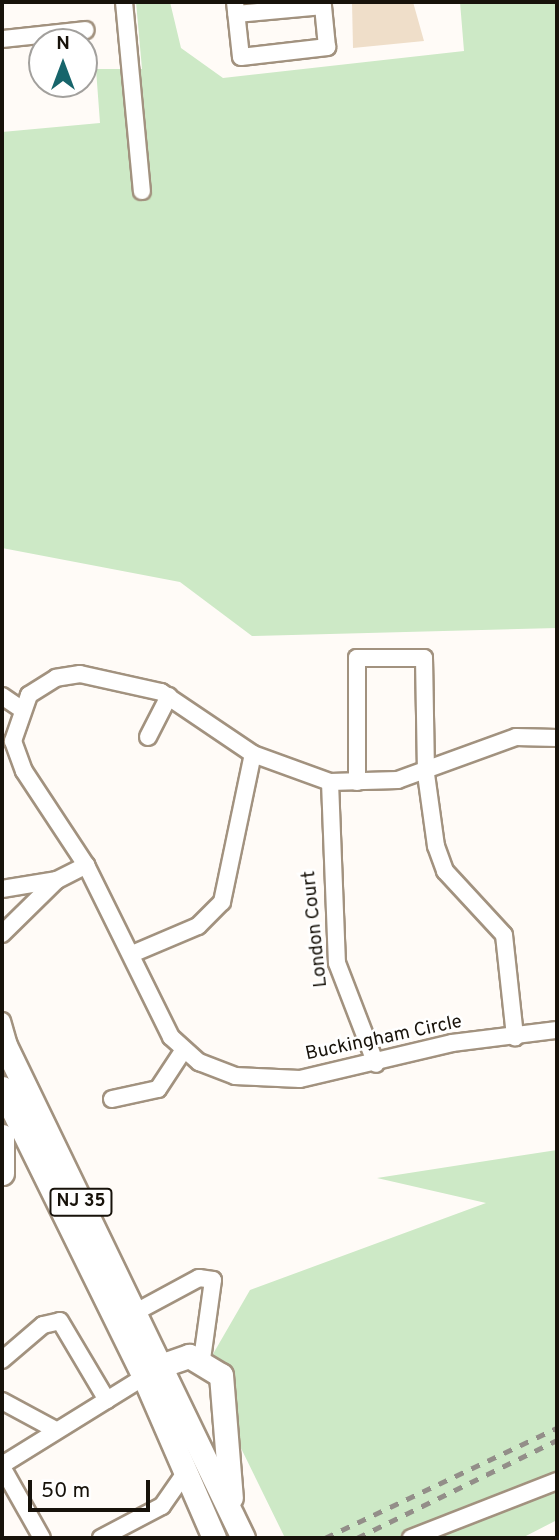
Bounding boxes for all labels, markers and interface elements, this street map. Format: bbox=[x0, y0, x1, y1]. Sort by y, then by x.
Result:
north arrow bbox=[28, 28, 98, 98]
text: N bbox=[56, 32, 70, 56]
street label: London Court bbox=[299, 870, 333, 988]
street label: Buckingham Circle bbox=[304, 1011, 464, 1067]
road number: NJ 35 bbox=[48, 1188, 114, 1217]
scale bar bbox=[32, 1466, 154, 1510]
text: 50 m bbox=[41, 1478, 90, 1505]

